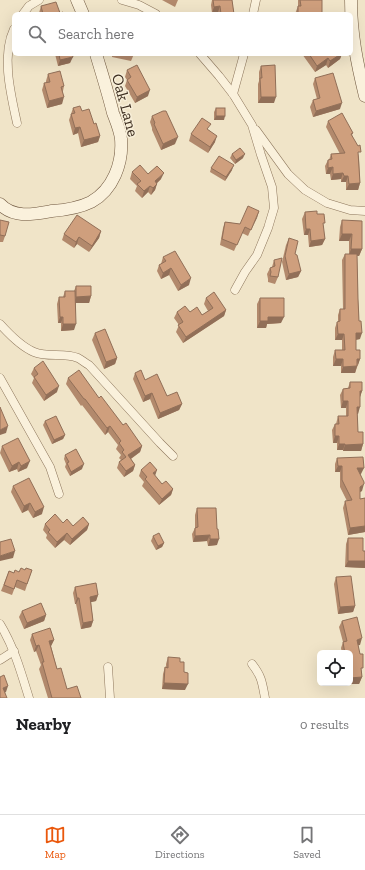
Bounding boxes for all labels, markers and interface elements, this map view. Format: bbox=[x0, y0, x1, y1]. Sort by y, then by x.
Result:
search box bbox=[12, 12, 353, 56]
icon: search bbox=[26, 23, 48, 45]
text: Search here bbox=[58, 25, 134, 43]
street label: Oak Lane bbox=[108, 72, 143, 139]
map controls bbox=[317, 650, 353, 686]
button: locate bbox=[317, 650, 353, 686]
text: Nearby bbox=[16, 714, 71, 734]
text: 0 results bbox=[300, 717, 349, 732]
tab: Map bbox=[44, 824, 66, 861]
tab: Directions bbox=[155, 824, 205, 861]
tab: Saved bbox=[293, 824, 321, 861]

